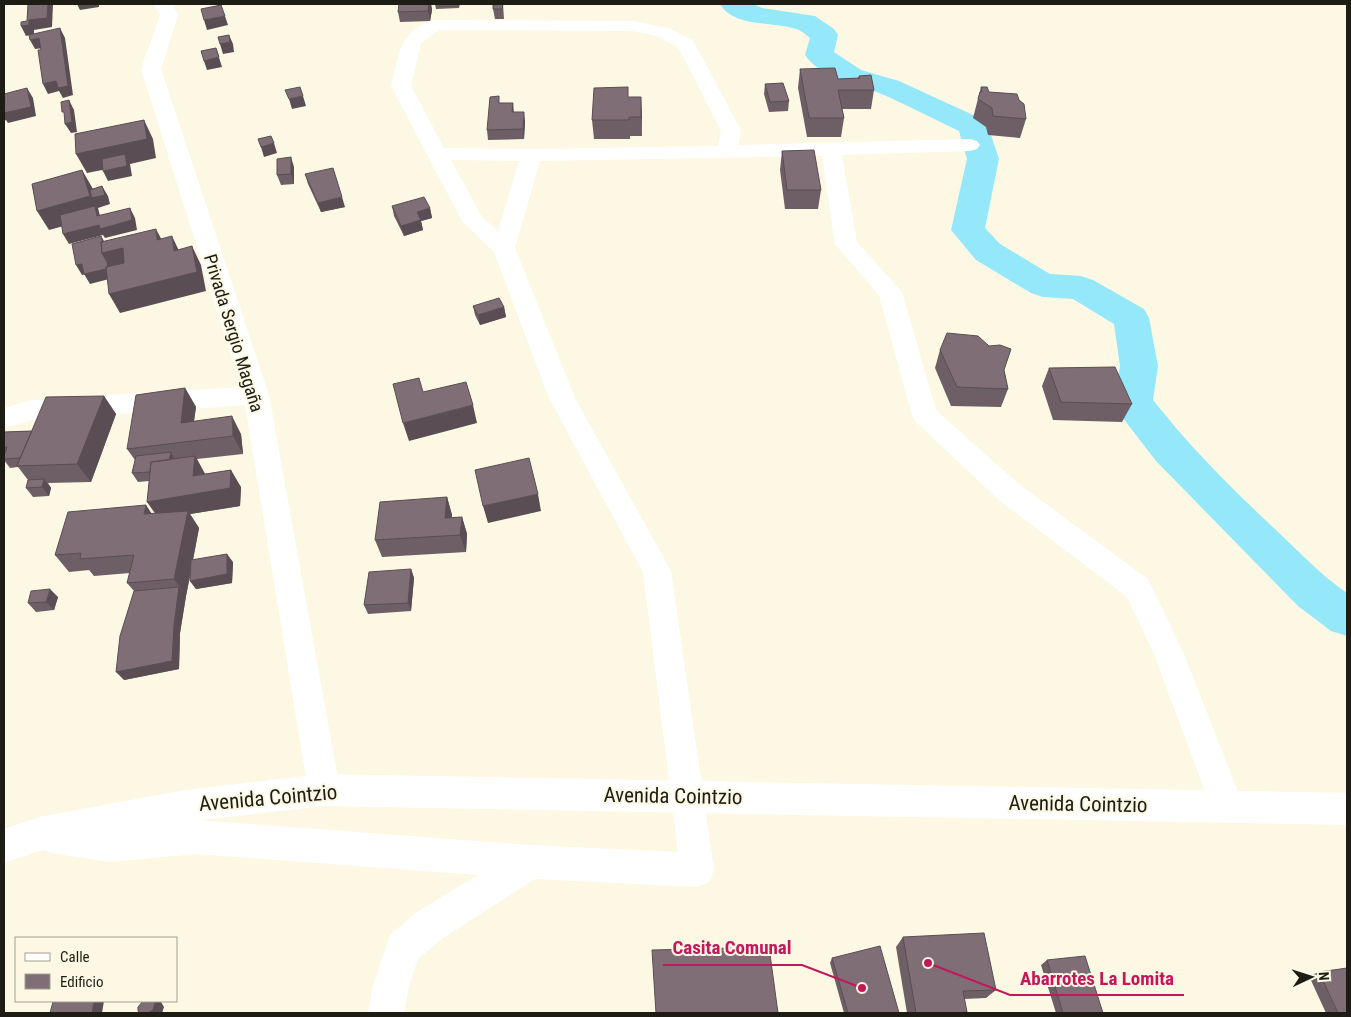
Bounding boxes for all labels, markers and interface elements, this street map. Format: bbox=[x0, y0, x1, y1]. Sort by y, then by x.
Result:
street label: Privada Sergio Magaña bbox=[200, 252, 268, 414]
street label: Avenida Cointzio bbox=[198, 780, 338, 816]
street label: Avenida Cointzio bbox=[603, 783, 743, 809]
street label: Avenida Cointzio bbox=[1008, 791, 1148, 817]
callout: Casita Comunal bbox=[663, 931, 802, 965]
text: Casita Comunal bbox=[672, 936, 792, 959]
legend bbox=[15, 937, 178, 1002]
text: Calle bbox=[60, 948, 90, 966]
north arrow bbox=[1286, 952, 1336, 1002]
callout: Abarrotes La Lomita bbox=[1010, 961, 1184, 995]
text: Abarrotes La Lomita bbox=[1020, 967, 1174, 990]
text: N bbox=[1316, 971, 1332, 981]
text: Edificio bbox=[60, 973, 103, 991]

